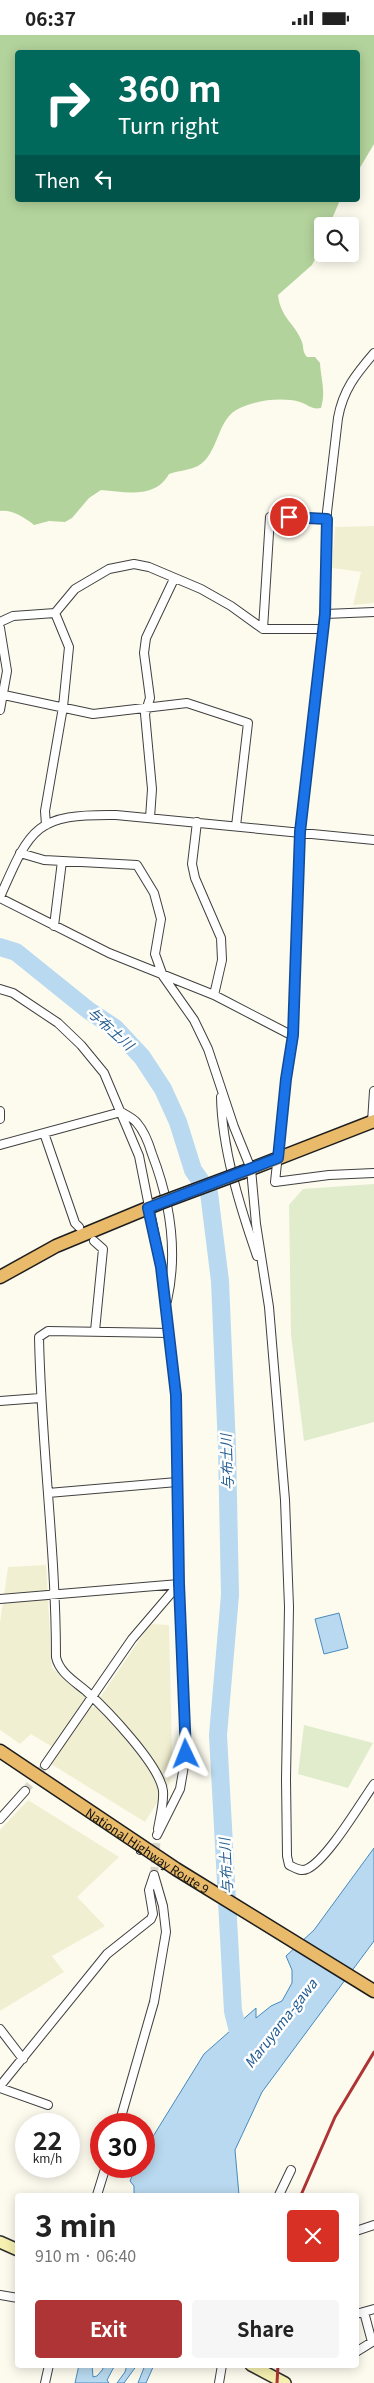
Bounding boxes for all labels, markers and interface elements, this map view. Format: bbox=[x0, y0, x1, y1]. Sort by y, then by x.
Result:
text: 06:37 bbox=[25, 4, 76, 31]
text: 360 m bbox=[118, 61, 222, 112]
icon: right bbox=[35, 70, 100, 135]
text: Turn right bbox=[118, 108, 219, 140]
icon: left bbox=[90, 165, 118, 193]
text: Then bbox=[35, 166, 80, 193]
map controls bbox=[314, 217, 359, 262]
button: search bbox=[314, 217, 359, 262]
pin bbox=[268, 496, 310, 538]
icon: arrive bbox=[275, 503, 303, 531]
water label: 与布土川 bbox=[84, 1002, 140, 1056]
water label: 与布土川 bbox=[215, 1432, 237, 1490]
position arrow bbox=[159, 1727, 211, 1779]
street label: National Highway Route 9 bbox=[83, 1803, 213, 1896]
water label: 与布土川 bbox=[213, 1836, 236, 1894]
water label: Maruyama-gawa bbox=[239, 1973, 322, 2072]
speed limit sign: 30 bbox=[90, 2113, 155, 2178]
text: 22 bbox=[33, 2121, 62, 2157]
text: km/h bbox=[33, 2149, 62, 2166]
text: 3 min bbox=[35, 2202, 117, 2246]
button: close bbox=[287, 2210, 339, 2262]
text: 910 m · 06:40 bbox=[35, 2243, 136, 2267]
button: Exit bbox=[35, 2300, 182, 2358]
button: Share bbox=[192, 2300, 339, 2358]

